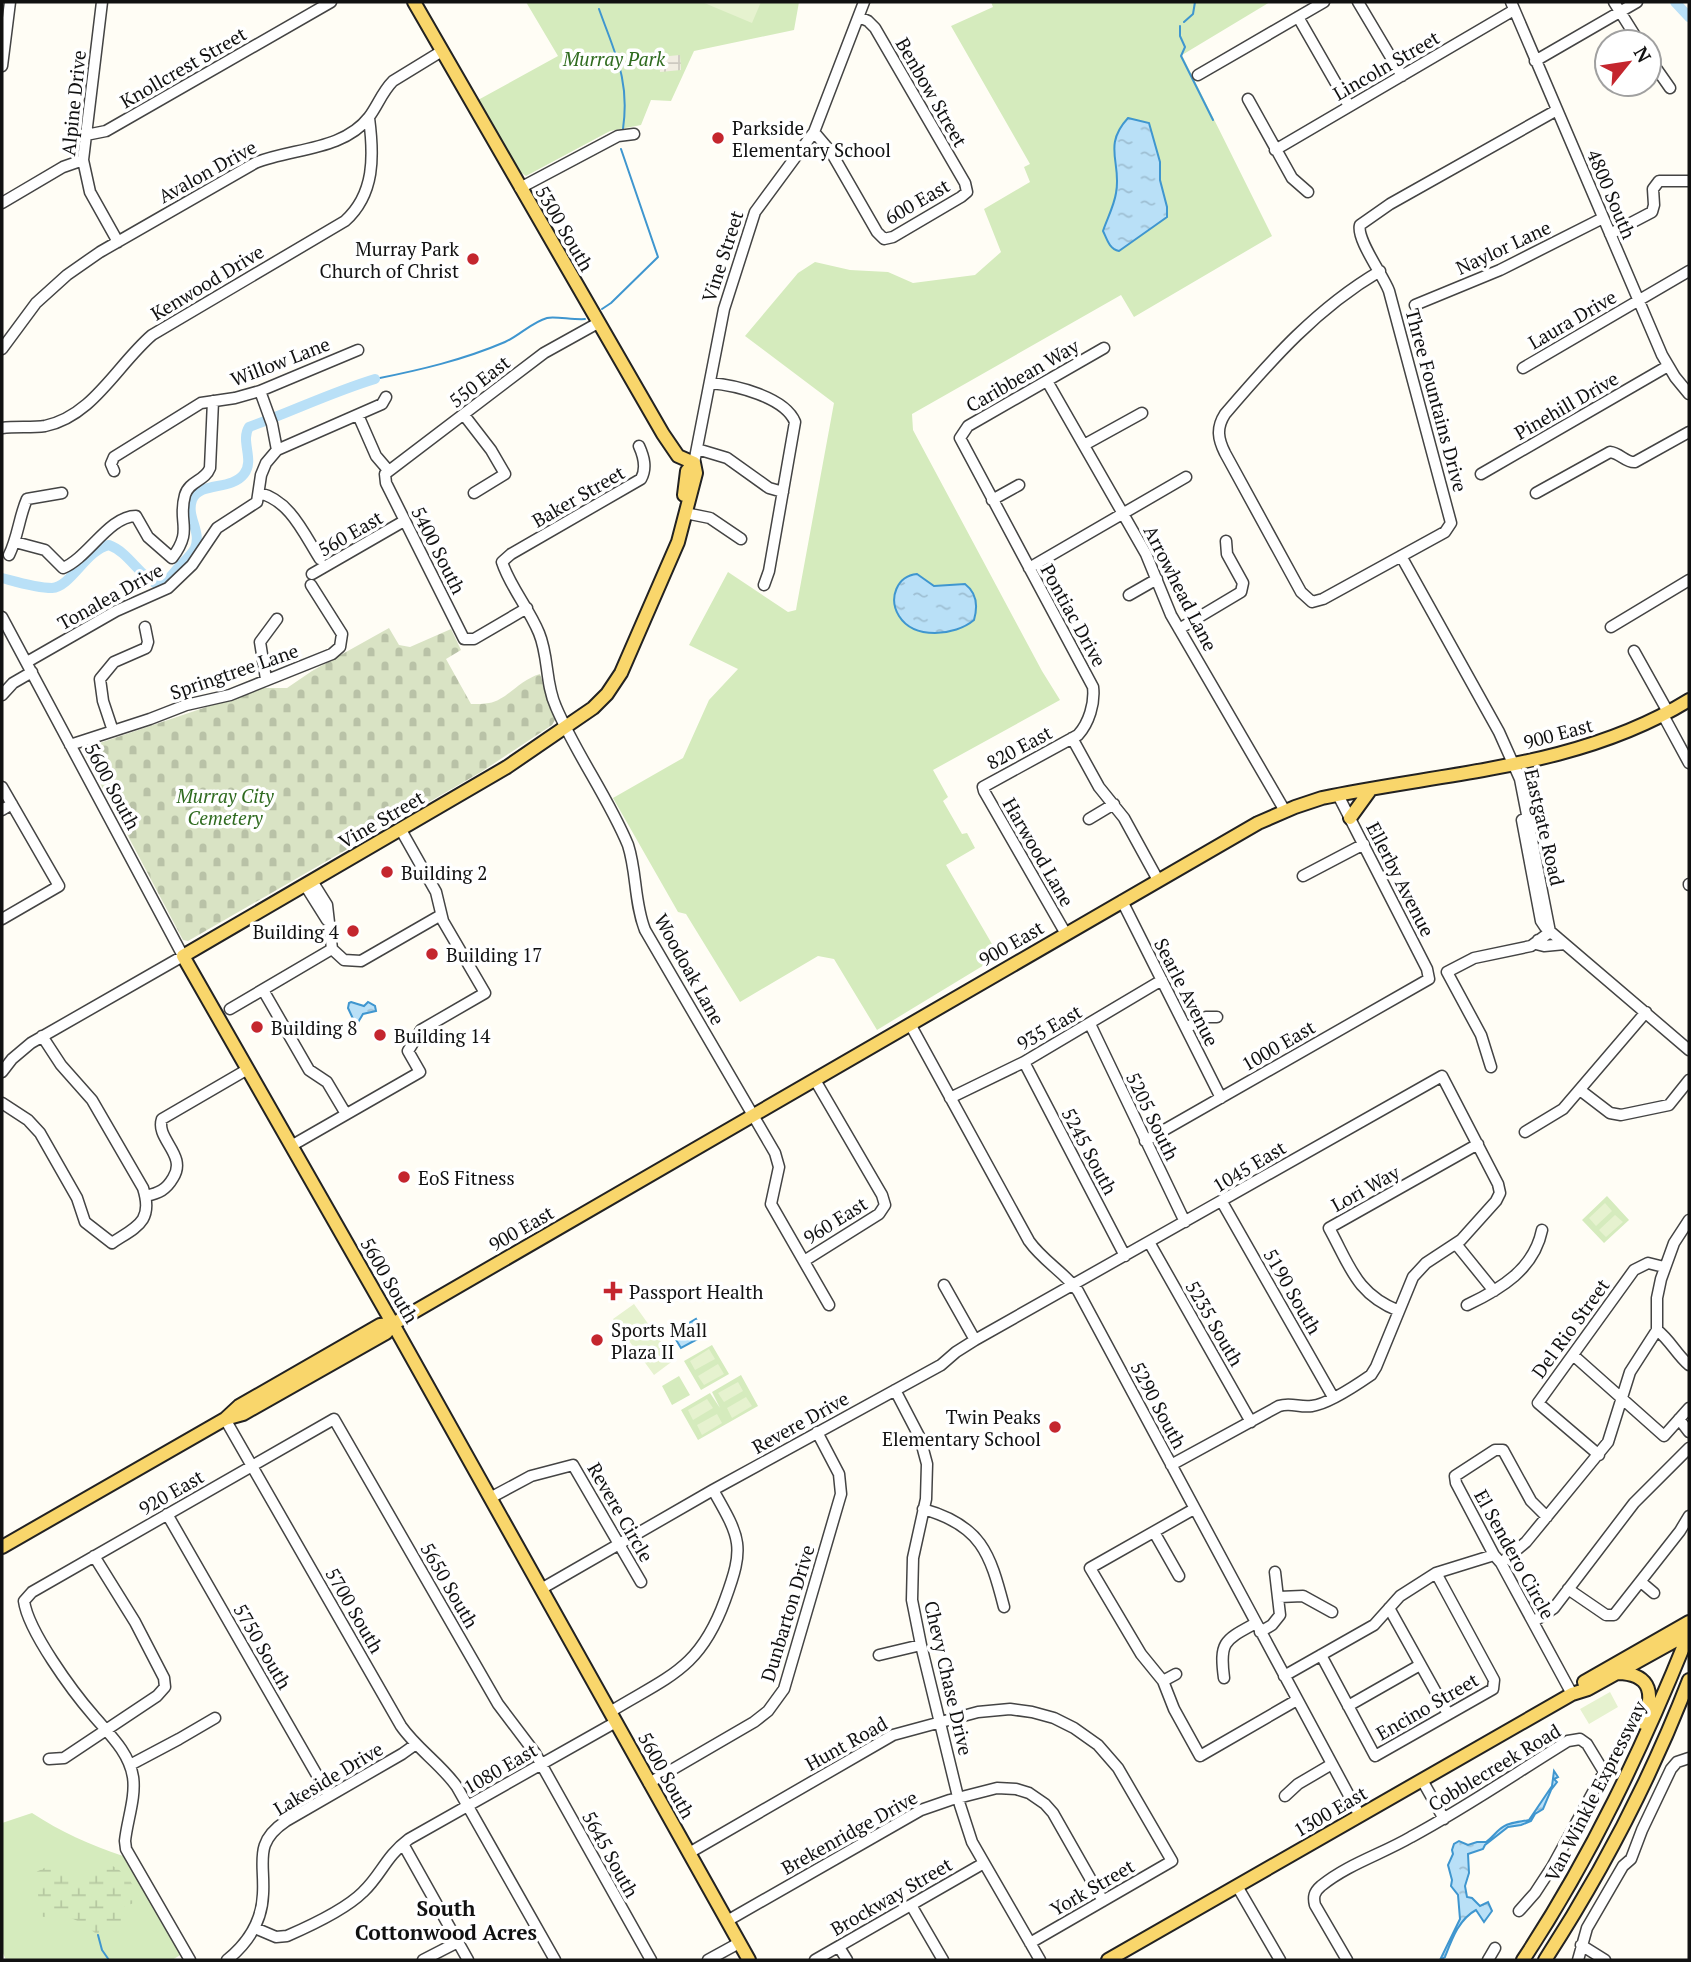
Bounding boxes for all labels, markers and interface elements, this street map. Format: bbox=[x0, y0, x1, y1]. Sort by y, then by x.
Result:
street label: Knollcrest Street bbox=[115, 21, 251, 113]
street label: Lincoln Street bbox=[1328, 24, 1444, 106]
north arrow bbox=[1593, 28, 1663, 98]
street label: Benbow Street bbox=[891, 33, 973, 151]
text: N bbox=[1629, 42, 1658, 67]
park label: Murray Park bbox=[562, 46, 666, 71]
street label: Alpine Drive bbox=[55, 49, 91, 157]
place label: Parkside Elementary School bbox=[732, 115, 891, 162]
marker: Parkside Elementary School bbox=[710, 130, 726, 146]
street label: Avalon Drive bbox=[154, 134, 260, 208]
street label: 4800 South bbox=[1582, 145, 1642, 243]
street label: 600 East bbox=[880, 172, 954, 230]
street label: 5300 South bbox=[530, 181, 600, 275]
street label: Vine Street bbox=[695, 207, 749, 305]
street label: Naylor Lane bbox=[1451, 214, 1555, 280]
place label: Murray Park Church of Christ bbox=[319, 236, 459, 283]
street label: Kenwood Drive bbox=[146, 239, 268, 325]
marker: Murray Park Church of Christ bbox=[465, 251, 481, 267]
street label: Laura Drive bbox=[1523, 284, 1621, 354]
street label: Three Fountains Drive bbox=[1400, 306, 1474, 494]
street label: Willow Lane bbox=[227, 331, 333, 391]
street label: Caribbean Way bbox=[961, 332, 1083, 417]
street label: 550 East bbox=[443, 349, 515, 413]
street label: Pinehill Drive bbox=[1509, 365, 1623, 445]
street label: Baker Street bbox=[527, 459, 629, 533]
street label: 5400 South bbox=[406, 502, 472, 598]
street label: 560 East bbox=[313, 504, 387, 562]
street label: Arrowhead Lane bbox=[1139, 521, 1223, 655]
street label: Tonalea Drive bbox=[53, 557, 167, 635]
street label: Pontiac Drive bbox=[1036, 559, 1112, 671]
street label: Springtree Lane bbox=[166, 637, 302, 705]
street label: 900 East bbox=[1521, 712, 1595, 754]
street label: 820 East bbox=[982, 719, 1056, 775]
street label: 5600 South bbox=[80, 738, 146, 834]
street label: Eastgate Road bbox=[1519, 766, 1571, 888]
park label: Murray City Cemetery bbox=[175, 783, 275, 830]
street label: Vine Street bbox=[334, 784, 428, 854]
street label: Harwood Lane bbox=[998, 793, 1080, 911]
street label: Ellerby Avenue bbox=[1361, 817, 1441, 941]
place label: Building 2 bbox=[401, 860, 487, 885]
marker: Building 2 bbox=[379, 864, 395, 880]
street label: Woodoak Lane bbox=[649, 909, 731, 1029]
street label: 900 East bbox=[974, 914, 1048, 972]
place label: Building 4 bbox=[253, 919, 340, 944]
marker: Building 4 bbox=[345, 923, 361, 939]
street label: Searle Avenue bbox=[1149, 934, 1225, 1050]
place label: Building 17 bbox=[446, 942, 542, 967]
marker: Building 17 bbox=[424, 946, 440, 962]
street label: 935 East bbox=[1012, 998, 1086, 1056]
street label: 1000 East bbox=[1237, 1014, 1319, 1076]
place label: Building 8 bbox=[271, 1015, 357, 1040]
marker: Building 8 bbox=[249, 1019, 265, 1035]
place label: Building 14 bbox=[394, 1023, 491, 1048]
marker: Building 14 bbox=[372, 1027, 388, 1043]
street label: 5205 South bbox=[1121, 1068, 1185, 1164]
street label: 5245 South bbox=[1057, 1103, 1123, 1199]
street label: 1045 East bbox=[1208, 1134, 1290, 1198]
street label: Lori Way bbox=[1326, 1159, 1404, 1217]
place label: EoS Fitness bbox=[418, 1165, 515, 1190]
marker: EoS Fitness bbox=[396, 1169, 412, 1185]
street label: 960 East bbox=[798, 1191, 872, 1249]
street label: 900 East bbox=[484, 1199, 558, 1257]
street label: 5600 South bbox=[355, 1233, 425, 1327]
street label: 5190 South bbox=[1258, 1244, 1328, 1338]
street label: Del Rio Street bbox=[1526, 1273, 1614, 1383]
street label: 5235 South bbox=[1180, 1276, 1250, 1370]
place label: Passport Health bbox=[629, 1279, 763, 1304]
marker: Passport Health bbox=[603, 1281, 623, 1301]
place label: Sports Mall Plaza II bbox=[611, 1317, 707, 1364]
marker: Sports Mall Plaza II bbox=[589, 1332, 605, 1348]
street label: 5290 South bbox=[1126, 1357, 1192, 1453]
street label: Revere Drive bbox=[747, 1385, 853, 1459]
place label: Twin Peaks Elementary School bbox=[882, 1404, 1041, 1451]
marker: Twin Peaks Elementary School bbox=[1047, 1419, 1063, 1435]
street label: Revere Circle bbox=[583, 1458, 659, 1566]
street label: 920 East bbox=[134, 1463, 208, 1521]
street label: El Sendero Circle bbox=[1469, 1485, 1561, 1623]
street label: 5650 South bbox=[415, 1538, 485, 1632]
street label: Dunbarton Drive bbox=[754, 1542, 820, 1684]
street label: 5700 South bbox=[320, 1563, 390, 1657]
street label: Chevy Chase Drive bbox=[919, 1598, 979, 1758]
street label: 5750 South bbox=[228, 1599, 298, 1693]
street label: Encino Street bbox=[1371, 1667, 1483, 1745]
street label: Van Winkle Expressway bbox=[1539, 1696, 1652, 1886]
street label: Hunt Road bbox=[801, 1710, 892, 1776]
street label: Cobblecreek Road bbox=[1423, 1717, 1565, 1816]
street label: 5600 South bbox=[633, 1727, 701, 1823]
street label: Lakeside Drive bbox=[269, 1736, 387, 1820]
street label: 1080 East bbox=[459, 1737, 541, 1799]
street label: 1300 East bbox=[1289, 1780, 1371, 1842]
street label: Brekenridge Drive bbox=[776, 1784, 922, 1880]
street label: 5645 South bbox=[577, 1806, 645, 1902]
street label: Brockway Street bbox=[826, 1851, 956, 1941]
street label: York Street bbox=[1045, 1853, 1139, 1921]
district label: South Cottonwood Acres bbox=[355, 1894, 537, 1946]

